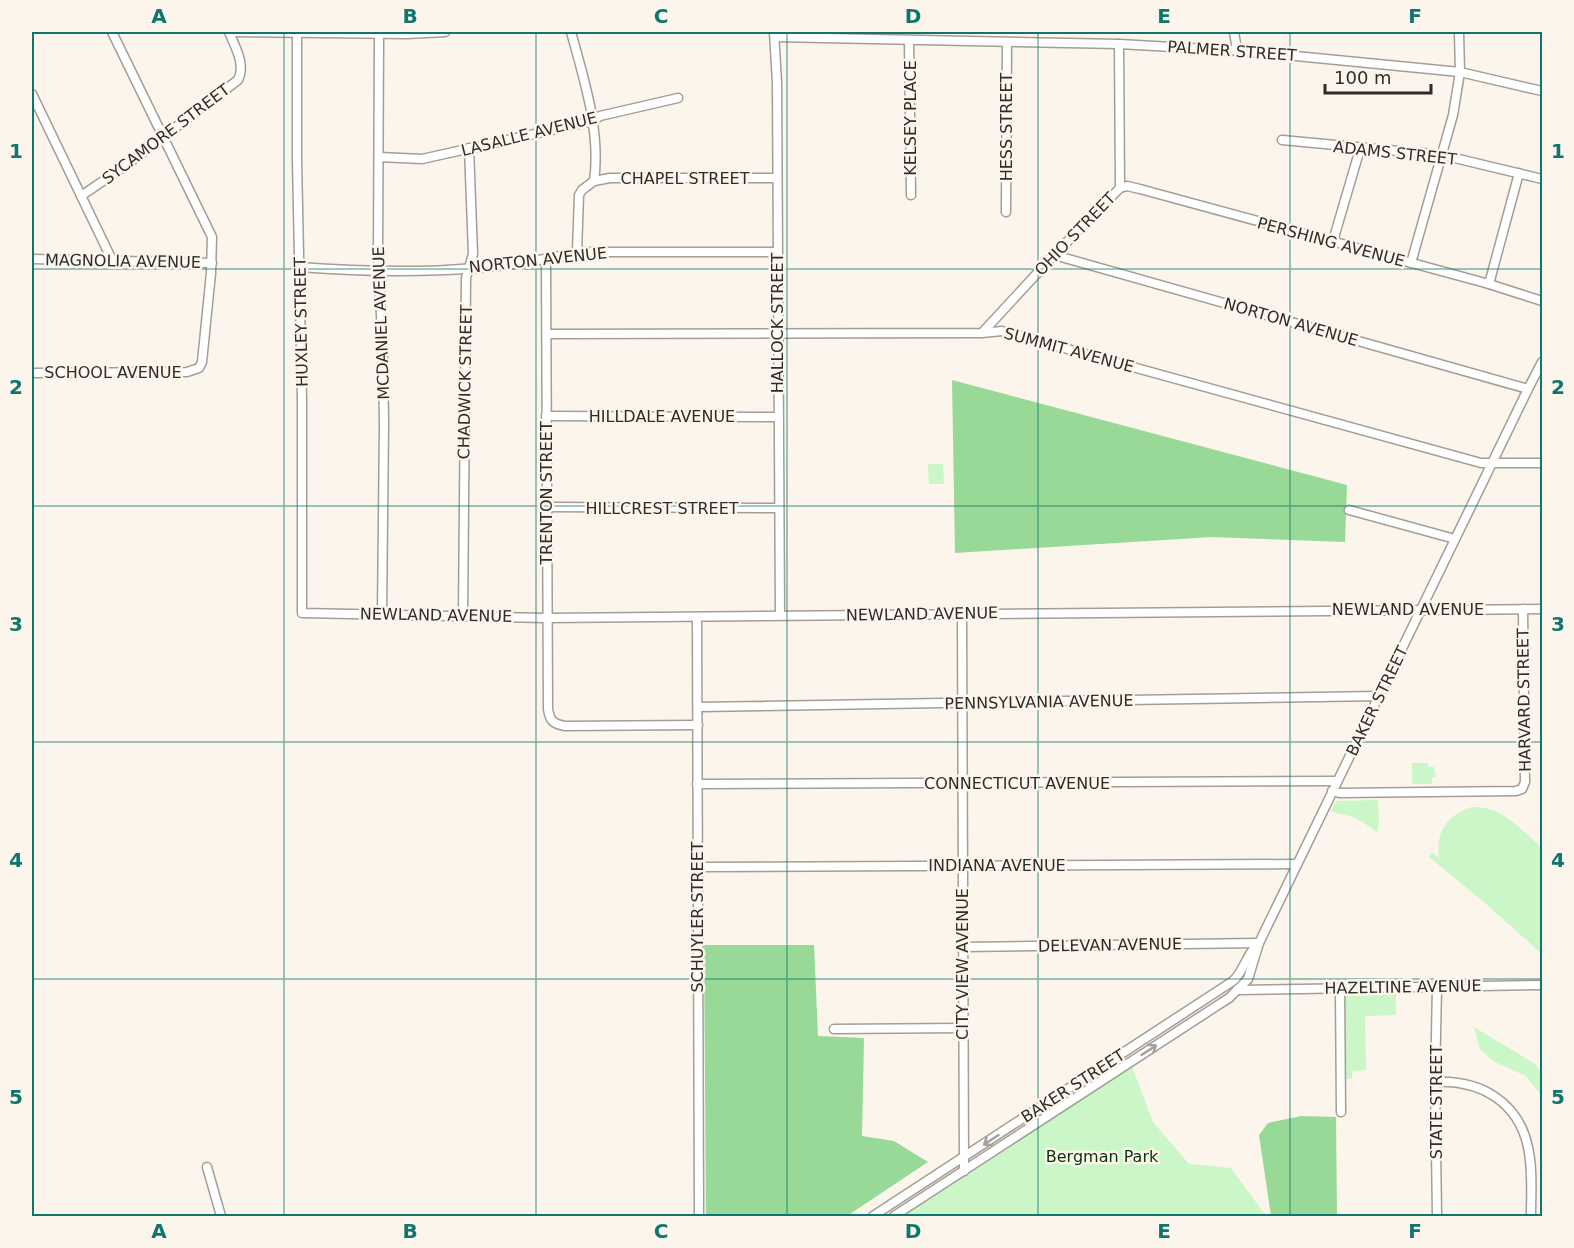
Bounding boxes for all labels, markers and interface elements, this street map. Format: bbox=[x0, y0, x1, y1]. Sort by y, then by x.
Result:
text: A bbox=[151, 4, 167, 28]
text: B bbox=[402, 4, 418, 28]
text: C bbox=[654, 4, 668, 28]
text: D bbox=[905, 4, 921, 28]
text: E bbox=[1157, 4, 1171, 28]
text: F bbox=[1408, 4, 1422, 28]
street label: PALMER STREET bbox=[1167, 37, 1298, 65]
scale bar bbox=[1325, 57, 1432, 95]
street label: KELSEY PLACE bbox=[901, 60, 920, 176]
text: 100 m bbox=[1334, 67, 1392, 88]
street label: HESS STREET bbox=[997, 72, 1016, 181]
street label: SYCAMORE STREET bbox=[98, 80, 234, 188]
street label: LASALLE AVENUE bbox=[459, 108, 599, 160]
street label: ADAMS STREET bbox=[1332, 137, 1458, 169]
text: 1 bbox=[9, 139, 23, 163]
text: 1 bbox=[1551, 139, 1565, 163]
street label: CHAPEL STREET bbox=[621, 169, 750, 188]
street label: OHIO STREET bbox=[1031, 188, 1120, 279]
street label: PERSHING AVENUE bbox=[1255, 213, 1407, 271]
street label: NORTON AVENUE bbox=[468, 243, 608, 277]
street label: MCDANIEL AVENUE bbox=[369, 246, 393, 400]
street label: MAGNOLIA AVENUE bbox=[45, 250, 201, 272]
street label: HALLOCK STREET bbox=[768, 252, 787, 393]
street label: HUXLEY STREET bbox=[290, 257, 312, 387]
street label: NORTON AVENUE bbox=[1222, 294, 1360, 350]
street label: CHADWICK STREET bbox=[454, 304, 476, 460]
street label: SUMMIT AVENUE bbox=[1002, 324, 1136, 376]
street label: SCHOOL AVENUE bbox=[44, 363, 182, 382]
text: 2 bbox=[9, 375, 23, 399]
text: 2 bbox=[1551, 375, 1565, 399]
street label: HILLDALE AVENUE bbox=[589, 407, 735, 426]
street label: TRENTON STREET bbox=[537, 421, 556, 566]
street label: HILLCREST STREET bbox=[585, 499, 739, 518]
street label: NEWLAND AVENUE bbox=[1332, 600, 1484, 619]
street label: NEWLAND AVENUE bbox=[846, 603, 998, 625]
street label: NEWLAND AVENUE bbox=[360, 604, 512, 626]
text: 3 bbox=[9, 612, 23, 636]
text: 3 bbox=[1551, 612, 1565, 636]
street label: HARVARD STREET bbox=[1513, 628, 1535, 772]
street label: BAKER STREET bbox=[1342, 643, 1412, 759]
street label: PENNSYLVANIA AVENUE bbox=[944, 691, 1134, 713]
street label: CONNECTICUT AVENUE bbox=[924, 774, 1110, 793]
street label: SCHUYLER STREET bbox=[688, 841, 707, 993]
text: 4 bbox=[9, 848, 23, 872]
text: 4 bbox=[1551, 848, 1565, 872]
street label: INDIANA AVENUE bbox=[928, 856, 1066, 875]
street label: CITY VIEW AVENUE bbox=[953, 888, 972, 1040]
street label: DELEVAN AVENUE bbox=[1038, 934, 1182, 956]
street label: HAZELTINE AVENUE bbox=[1324, 976, 1482, 998]
one-way arrow bbox=[1141, 1044, 1157, 1056]
street label: BAKER STREET bbox=[1018, 1045, 1129, 1127]
street label: STATE STREET bbox=[1427, 1045, 1446, 1159]
text: 5 bbox=[9, 1085, 23, 1109]
text: 5 bbox=[1551, 1085, 1565, 1109]
one-way arrow bbox=[983, 1134, 1000, 1146]
park label: Bergman Park bbox=[1046, 1147, 1159, 1166]
text: A bbox=[151, 1219, 167, 1243]
text: B bbox=[402, 1219, 418, 1243]
text: C bbox=[654, 1219, 668, 1243]
text: D bbox=[905, 1219, 921, 1243]
text: E bbox=[1157, 1219, 1171, 1243]
text: F bbox=[1408, 1219, 1422, 1243]

